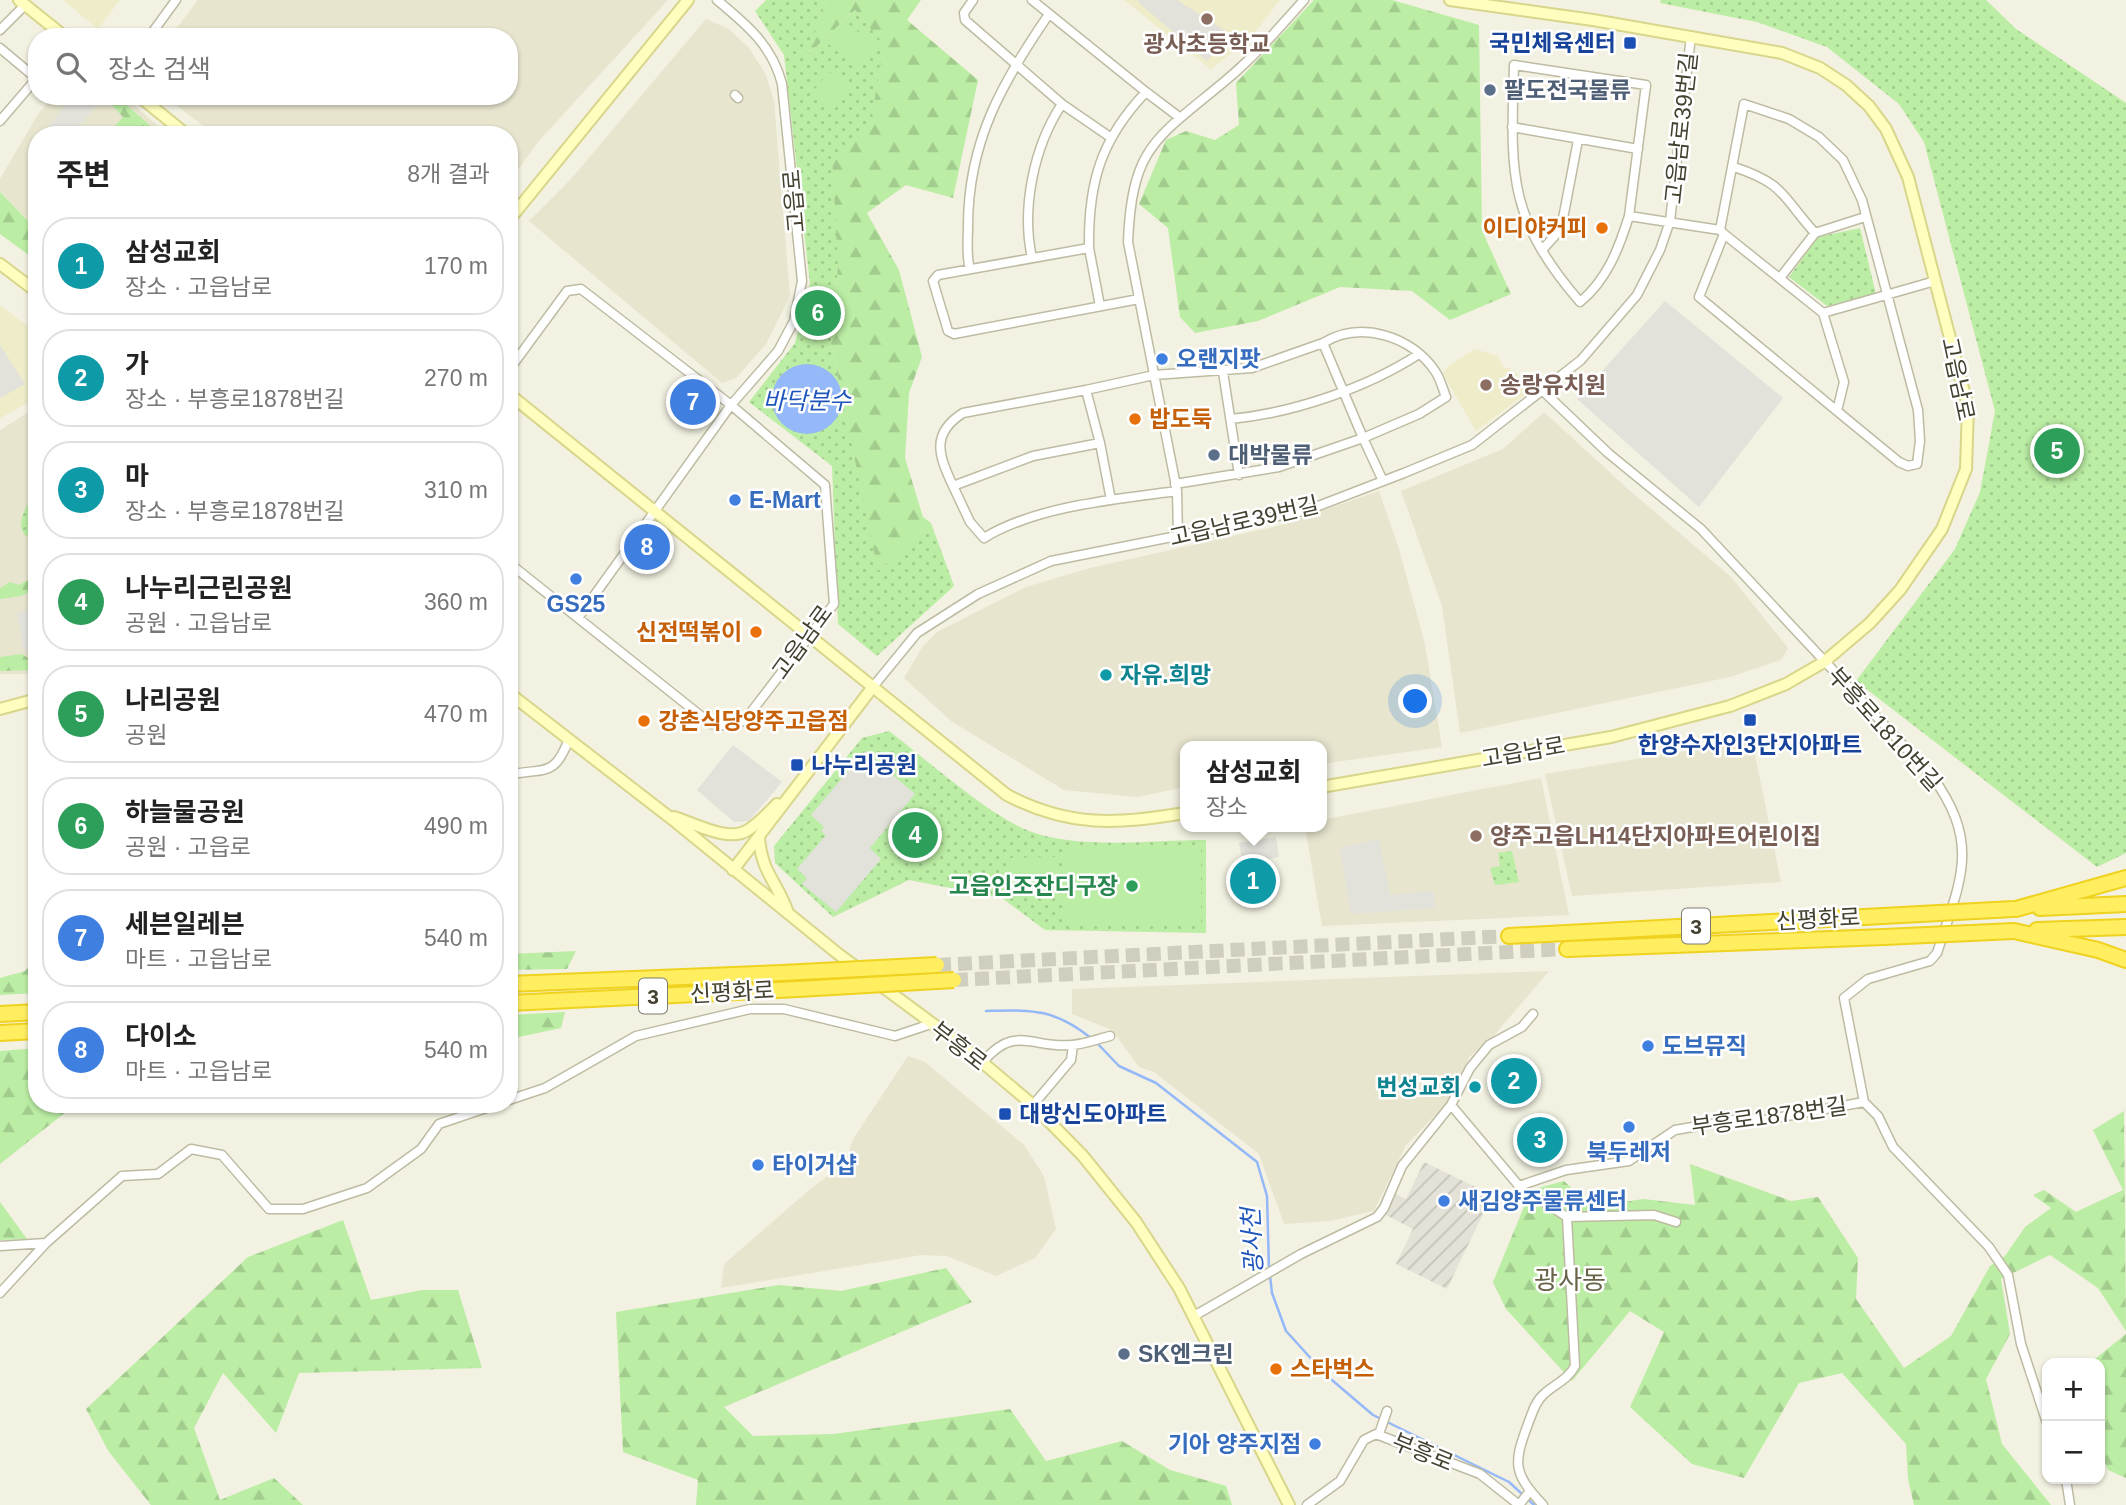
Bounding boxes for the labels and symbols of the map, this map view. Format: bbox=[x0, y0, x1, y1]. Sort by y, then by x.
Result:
marker: 광사초등학교 bbox=[1199, 11, 1215, 27]
place label: 국민체육센터 bbox=[1489, 30, 1616, 56]
place label: 광사초등학교 bbox=[1144, 31, 1270, 57]
marker: 국민체육센터 bbox=[1622, 35, 1638, 51]
street label: 고읍남로39번길 bbox=[1660, 51, 1702, 205]
place label: 팔도전국물류 bbox=[1504, 77, 1631, 103]
marker: 팔도전국물류 bbox=[1482, 82, 1498, 98]
street label: 고읍로 bbox=[778, 168, 810, 234]
place label: 이디야커피 bbox=[1482, 215, 1588, 241]
marker: 이디야커피 bbox=[1594, 220, 1610, 236]
pin: 6 bbox=[795, 287, 841, 339]
street label: 고읍남로 bbox=[1936, 335, 1980, 423]
place label: 오랜지팟 bbox=[1176, 346, 1261, 372]
marker: 오랜지팟 bbox=[1154, 351, 1170, 367]
place label: 송랑유치원 bbox=[1500, 372, 1606, 398]
pin: 7 bbox=[670, 376, 716, 428]
marker: 송랑유치원 bbox=[1478, 377, 1494, 393]
water label: 바닥분수 bbox=[763, 387, 852, 414]
place label: 밥도둑 bbox=[1149, 406, 1212, 432]
marker: 밥도둑 bbox=[1127, 411, 1143, 427]
pin: 5 bbox=[2034, 425, 2080, 477]
place label: 대박물류 bbox=[1228, 442, 1313, 468]
marker: 대박물류 bbox=[1206, 447, 1222, 463]
place label: E-Mart bbox=[749, 487, 821, 513]
street label: 고읍남로39번길 bbox=[1167, 491, 1321, 551]
marker: E-Mart bbox=[727, 492, 743, 508]
pin: 8 bbox=[624, 521, 670, 573]
marker: GS25 bbox=[568, 571, 584, 587]
place label: GS25 bbox=[547, 591, 606, 617]
street label: 고읍남로 bbox=[767, 600, 837, 684]
place label: 신전떡볶이 bbox=[636, 619, 742, 645]
marker: 신전떡볶이 bbox=[748, 624, 764, 640]
place label: 자유.희망 bbox=[1120, 662, 1211, 688]
street label: 부흥로1810번길 bbox=[1823, 662, 1947, 796]
marker: 자유.희망 bbox=[1098, 667, 1114, 683]
your location bbox=[1398, 684, 1432, 718]
place label: 강촌식당양주고읍점 bbox=[658, 708, 848, 734]
marker: 한양수자인3단지아파트 bbox=[1742, 712, 1758, 728]
marker: 강촌식당양주고읍점 bbox=[636, 713, 652, 729]
street label: 고읍남로 bbox=[1479, 732, 1567, 772]
place label: 한양수자인3단지아파트 bbox=[1638, 732, 1862, 758]
place label: 나누리공원 bbox=[811, 752, 917, 778]
marker: 나누리공원 bbox=[789, 757, 805, 773]
pin: 4 bbox=[892, 809, 938, 861]
place label: 양주고읍LH14단지아파트어린이집 bbox=[1490, 823, 1821, 849]
marker: 양주고읍LH14단지아파트어린이집 bbox=[1468, 828, 1484, 844]
pin: 1 bbox=[1230, 855, 1276, 907]
place label: 고읍인조잔디구장 bbox=[949, 873, 1118, 899]
marker: 고읍인조잔디구장 bbox=[1124, 878, 1140, 894]
street label: 신평화로 bbox=[1775, 904, 1861, 934]
road number: 3 bbox=[1682, 908, 1710, 944]
street label: 신평화로 bbox=[689, 977, 775, 1007]
road number: 3 bbox=[639, 978, 667, 1014]
street label: 부흥로 bbox=[926, 1016, 992, 1076]
place label: 도브뮤직 bbox=[1662, 1033, 1747, 1059]
marker: 도브뮤직 bbox=[1640, 1038, 1656, 1054]
pin: 2 bbox=[1491, 1055, 1537, 1107]
place label: 번성교회 bbox=[1376, 1074, 1461, 1100]
marker: 번성교회 bbox=[1467, 1079, 1483, 1095]
street label: 부흥로1878번길 bbox=[1689, 1092, 1849, 1140]
place label: 대방신도아파트 bbox=[1019, 1101, 1167, 1127]
marker: 대방신도아파트 bbox=[997, 1106, 1013, 1122]
pin: 3 bbox=[1517, 1114, 1563, 1166]
marker: 북두레저 bbox=[1621, 1119, 1637, 1135]
place label: 북두레저 bbox=[1587, 1139, 1671, 1165]
place label: 타이거샵 bbox=[772, 1152, 857, 1178]
marker: 타이거샵 bbox=[750, 1157, 766, 1173]
place label: 새김양주물류센터 bbox=[1458, 1188, 1627, 1214]
marker: 새김양주물류센터 bbox=[1436, 1193, 1452, 1209]
water label: 광사천 bbox=[1237, 1204, 1267, 1275]
district label: 광사동 bbox=[1534, 1265, 1606, 1295]
place label: SK엔크린 bbox=[1138, 1341, 1233, 1367]
marker: SK엔크린 bbox=[1116, 1346, 1132, 1362]
place label: 스타벅스 bbox=[1290, 1356, 1375, 1382]
marker: 스타벅스 bbox=[1268, 1361, 1284, 1377]
street label: 부흥로 bbox=[1389, 1428, 1457, 1476]
place label: 기아 양주지점 bbox=[1168, 1431, 1301, 1457]
marker: 기아 양주지점 bbox=[1307, 1436, 1323, 1452]

